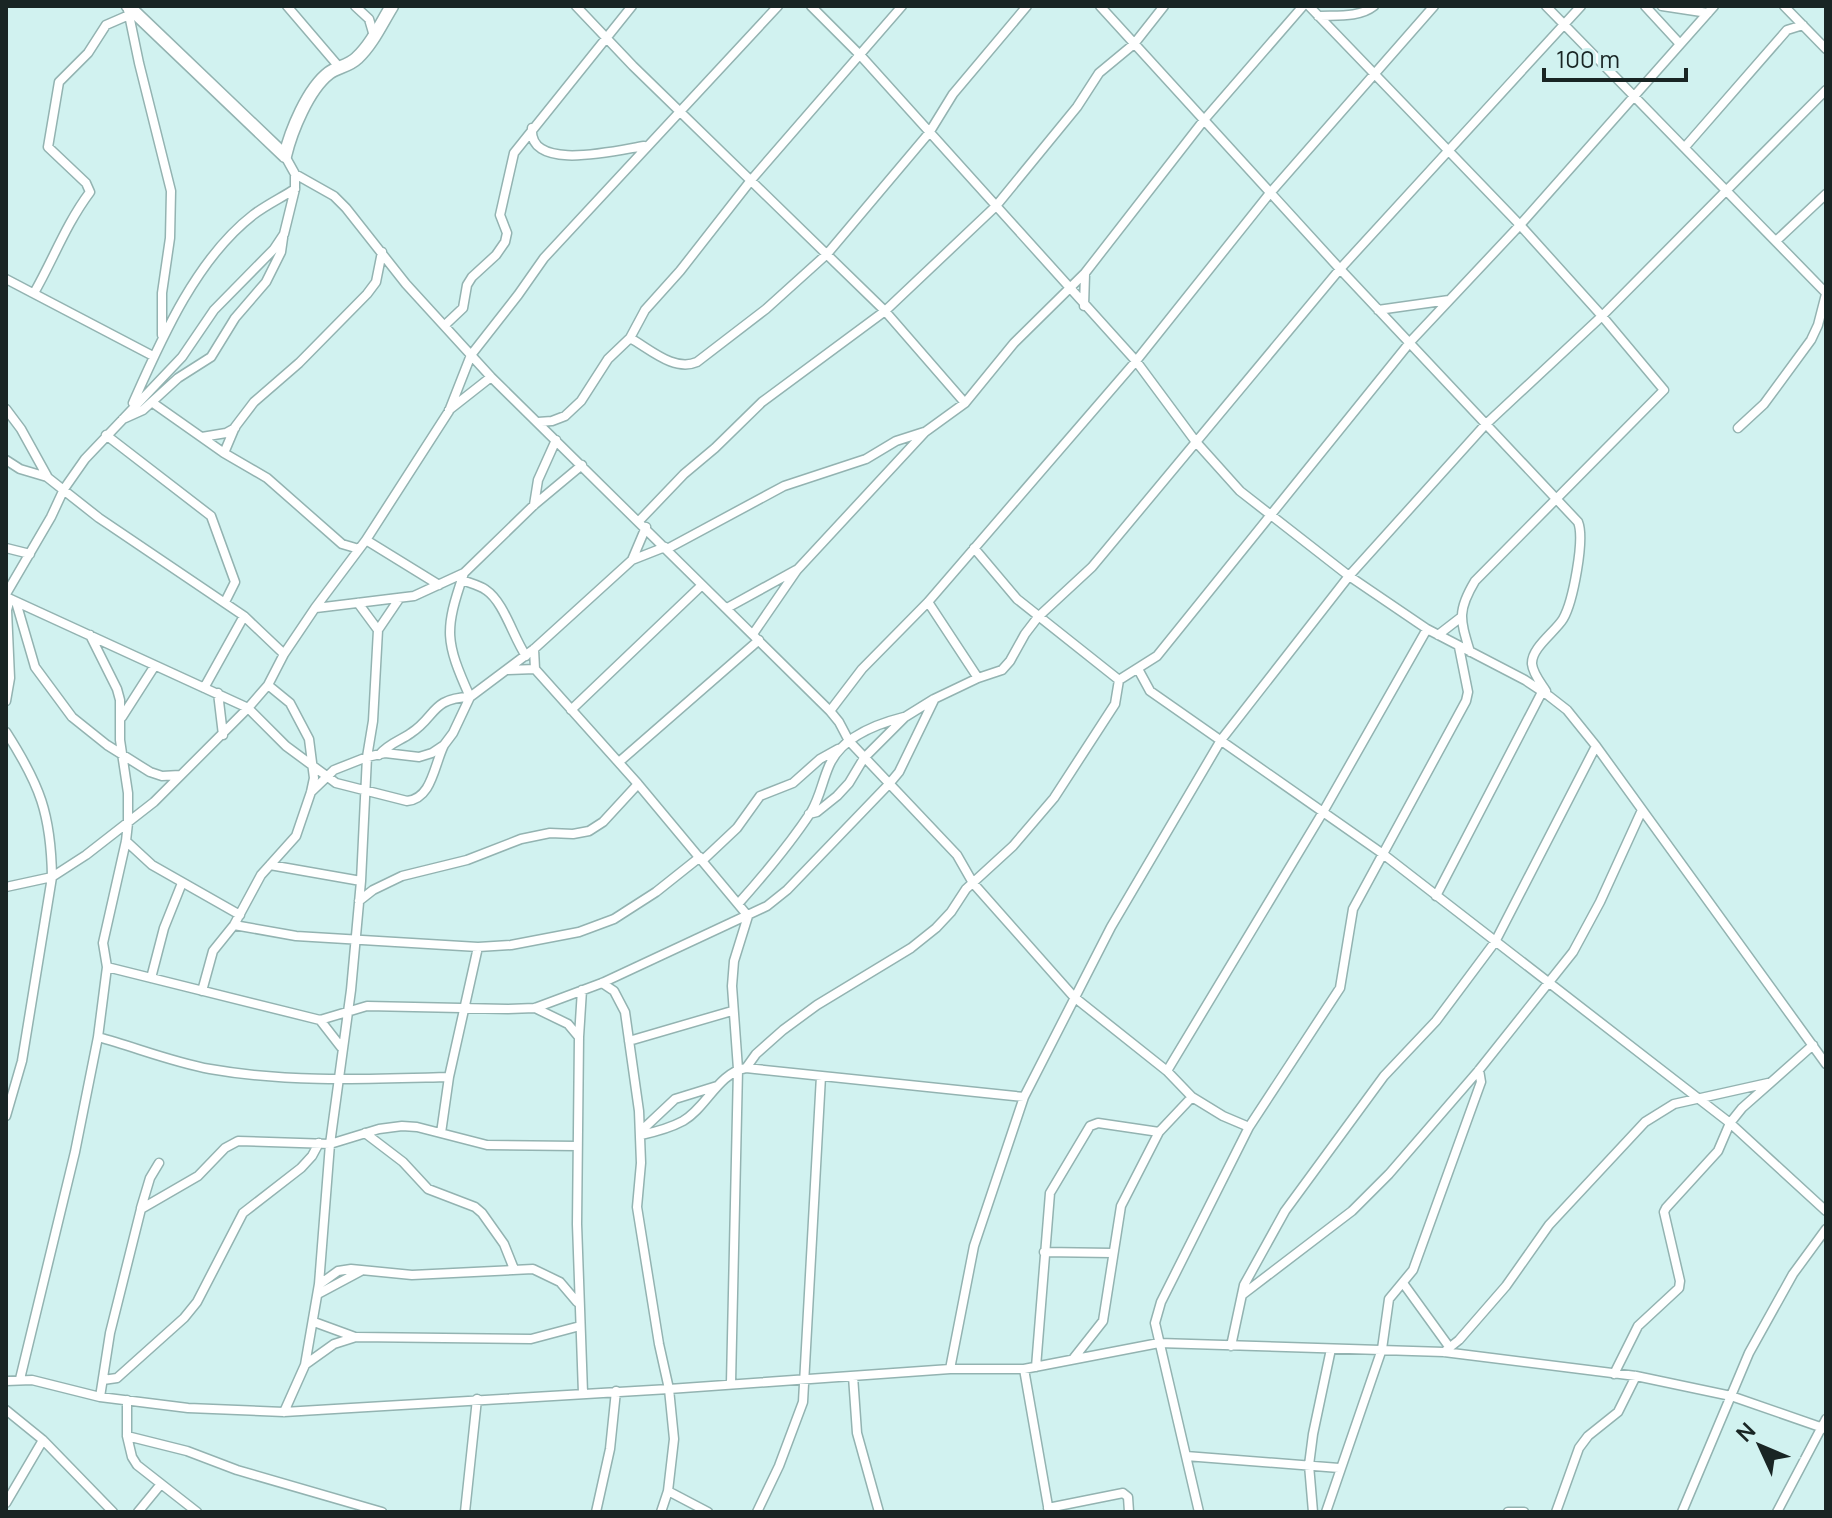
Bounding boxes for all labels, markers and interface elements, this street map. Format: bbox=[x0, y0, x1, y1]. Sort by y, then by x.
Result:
scale bar bbox=[1544, 32, 1686, 82]
text: 100 m bbox=[1556, 42, 1620, 75]
north arrow bbox=[1720, 1406, 1800, 1486]
text: N bbox=[1729, 1416, 1762, 1448]

